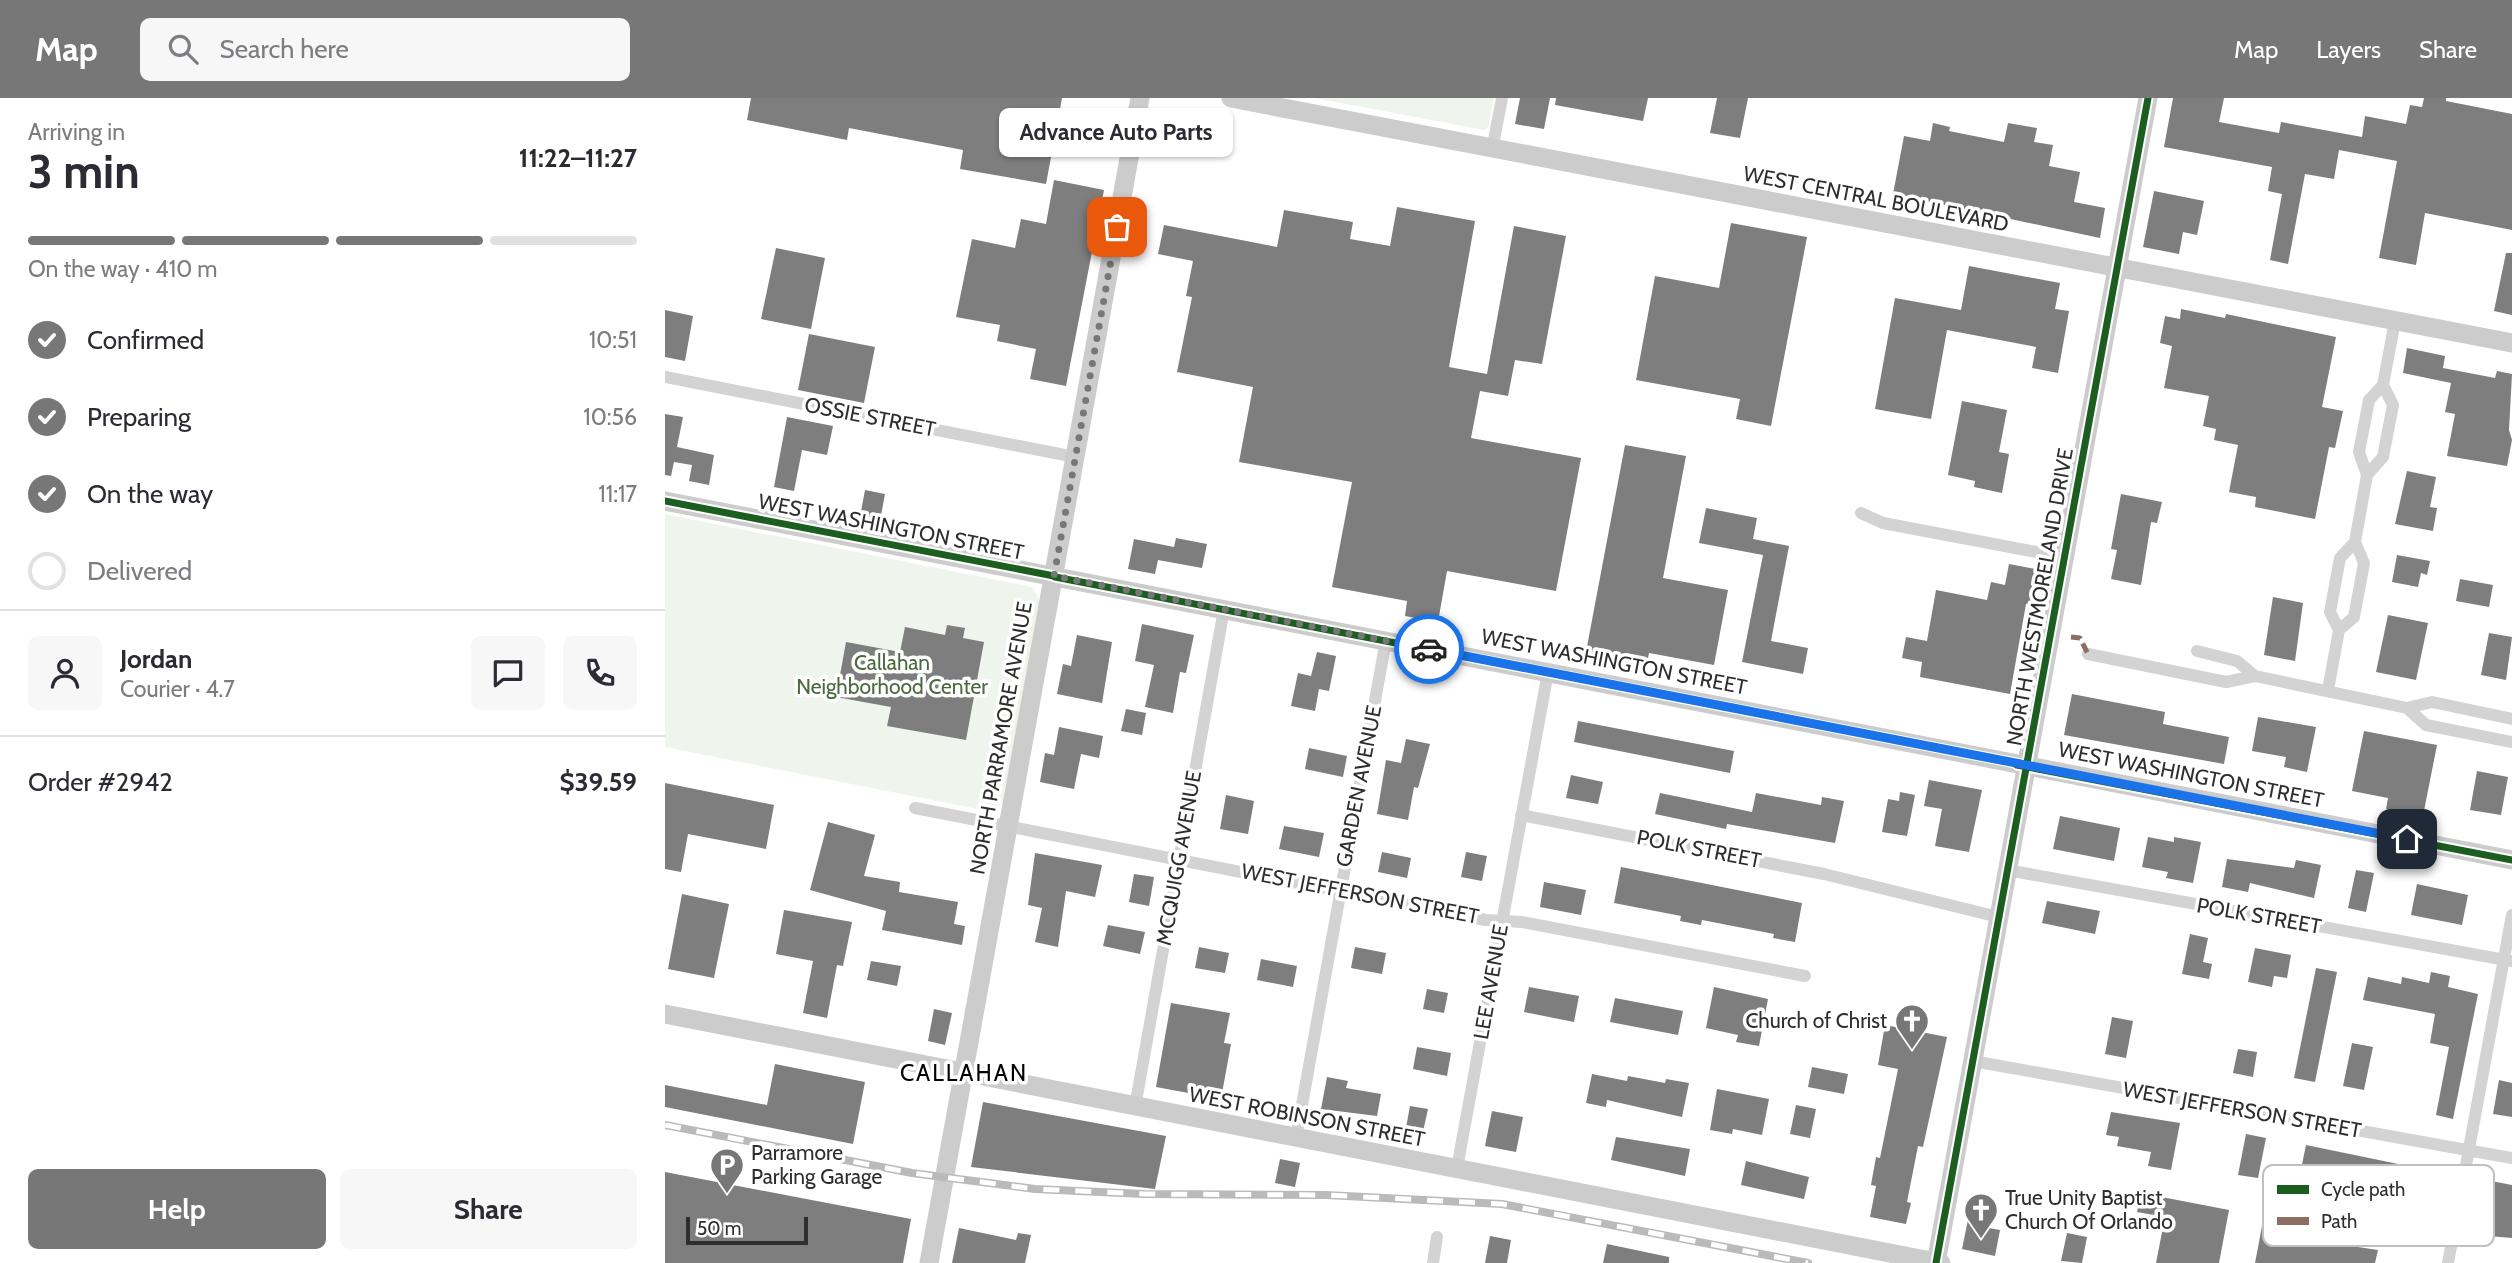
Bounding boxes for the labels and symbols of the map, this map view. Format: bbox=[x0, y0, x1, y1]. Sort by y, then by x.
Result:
callout: Advance Auto Parts bbox=[1000, 108, 1234, 157]
street label: WEST CENTRAL BOULEVARD bbox=[1741, 160, 2011, 237]
pin bbox=[1087, 197, 1147, 257]
street label: OSSIE STREET bbox=[802, 392, 938, 441]
street label: NORTH WESTMORELAND DRIVE bbox=[2001, 446, 2078, 748]
street label: WEST WASHINGTON STREET bbox=[756, 488, 1026, 565]
street label: NORTH PARRAMORE AVENUE bbox=[964, 600, 1037, 876]
courier bbox=[1394, 614, 1464, 684]
street label: WEST WASHINGTON STREET bbox=[1479, 623, 1749, 700]
park label: Callahan Neighborhood Center bbox=[796, 650, 988, 699]
street label: GARDEN AVENUE bbox=[1331, 703, 1386, 869]
street label: WEST WASHINGTON STREET bbox=[2056, 736, 2326, 813]
street label: MCQUIGG AVENUE bbox=[1151, 768, 1206, 947]
pin bbox=[2377, 809, 2437, 869]
street label: POLK STREET bbox=[1635, 824, 1763, 873]
street label: WEST JEFFERSON STREET bbox=[1239, 858, 1481, 929]
street label: POLK STREET bbox=[2195, 892, 2323, 939]
street label: LEE AVENUE bbox=[1468, 922, 1513, 1041]
church icon: Church of Christ bbox=[1893, 1002, 1931, 1051]
place label: Church of Christ bbox=[1745, 1008, 1887, 1033]
district label: CALLAHAN bbox=[900, 1059, 1028, 1087]
street label: WEST JEFFERSON STREET bbox=[2121, 1076, 2363, 1143]
street label: WEST ROBINSON STREET bbox=[1187, 1081, 1427, 1152]
place label: Parramore Parking Garage bbox=[751, 1140, 882, 1189]
parking icon: Parramore Parking Garage bbox=[708, 1146, 746, 1195]
legend bbox=[2263, 1165, 2494, 1246]
text: Cycle path bbox=[2321, 1178, 2405, 1201]
place label: True Unity Baptist Church Of Orlando bbox=[2005, 1185, 2173, 1234]
church icon: True Unity Baptist Church Of Orlando bbox=[1962, 1191, 2000, 1240]
text: Path bbox=[2321, 1210, 2357, 1233]
scale bar bbox=[686, 1214, 809, 1246]

